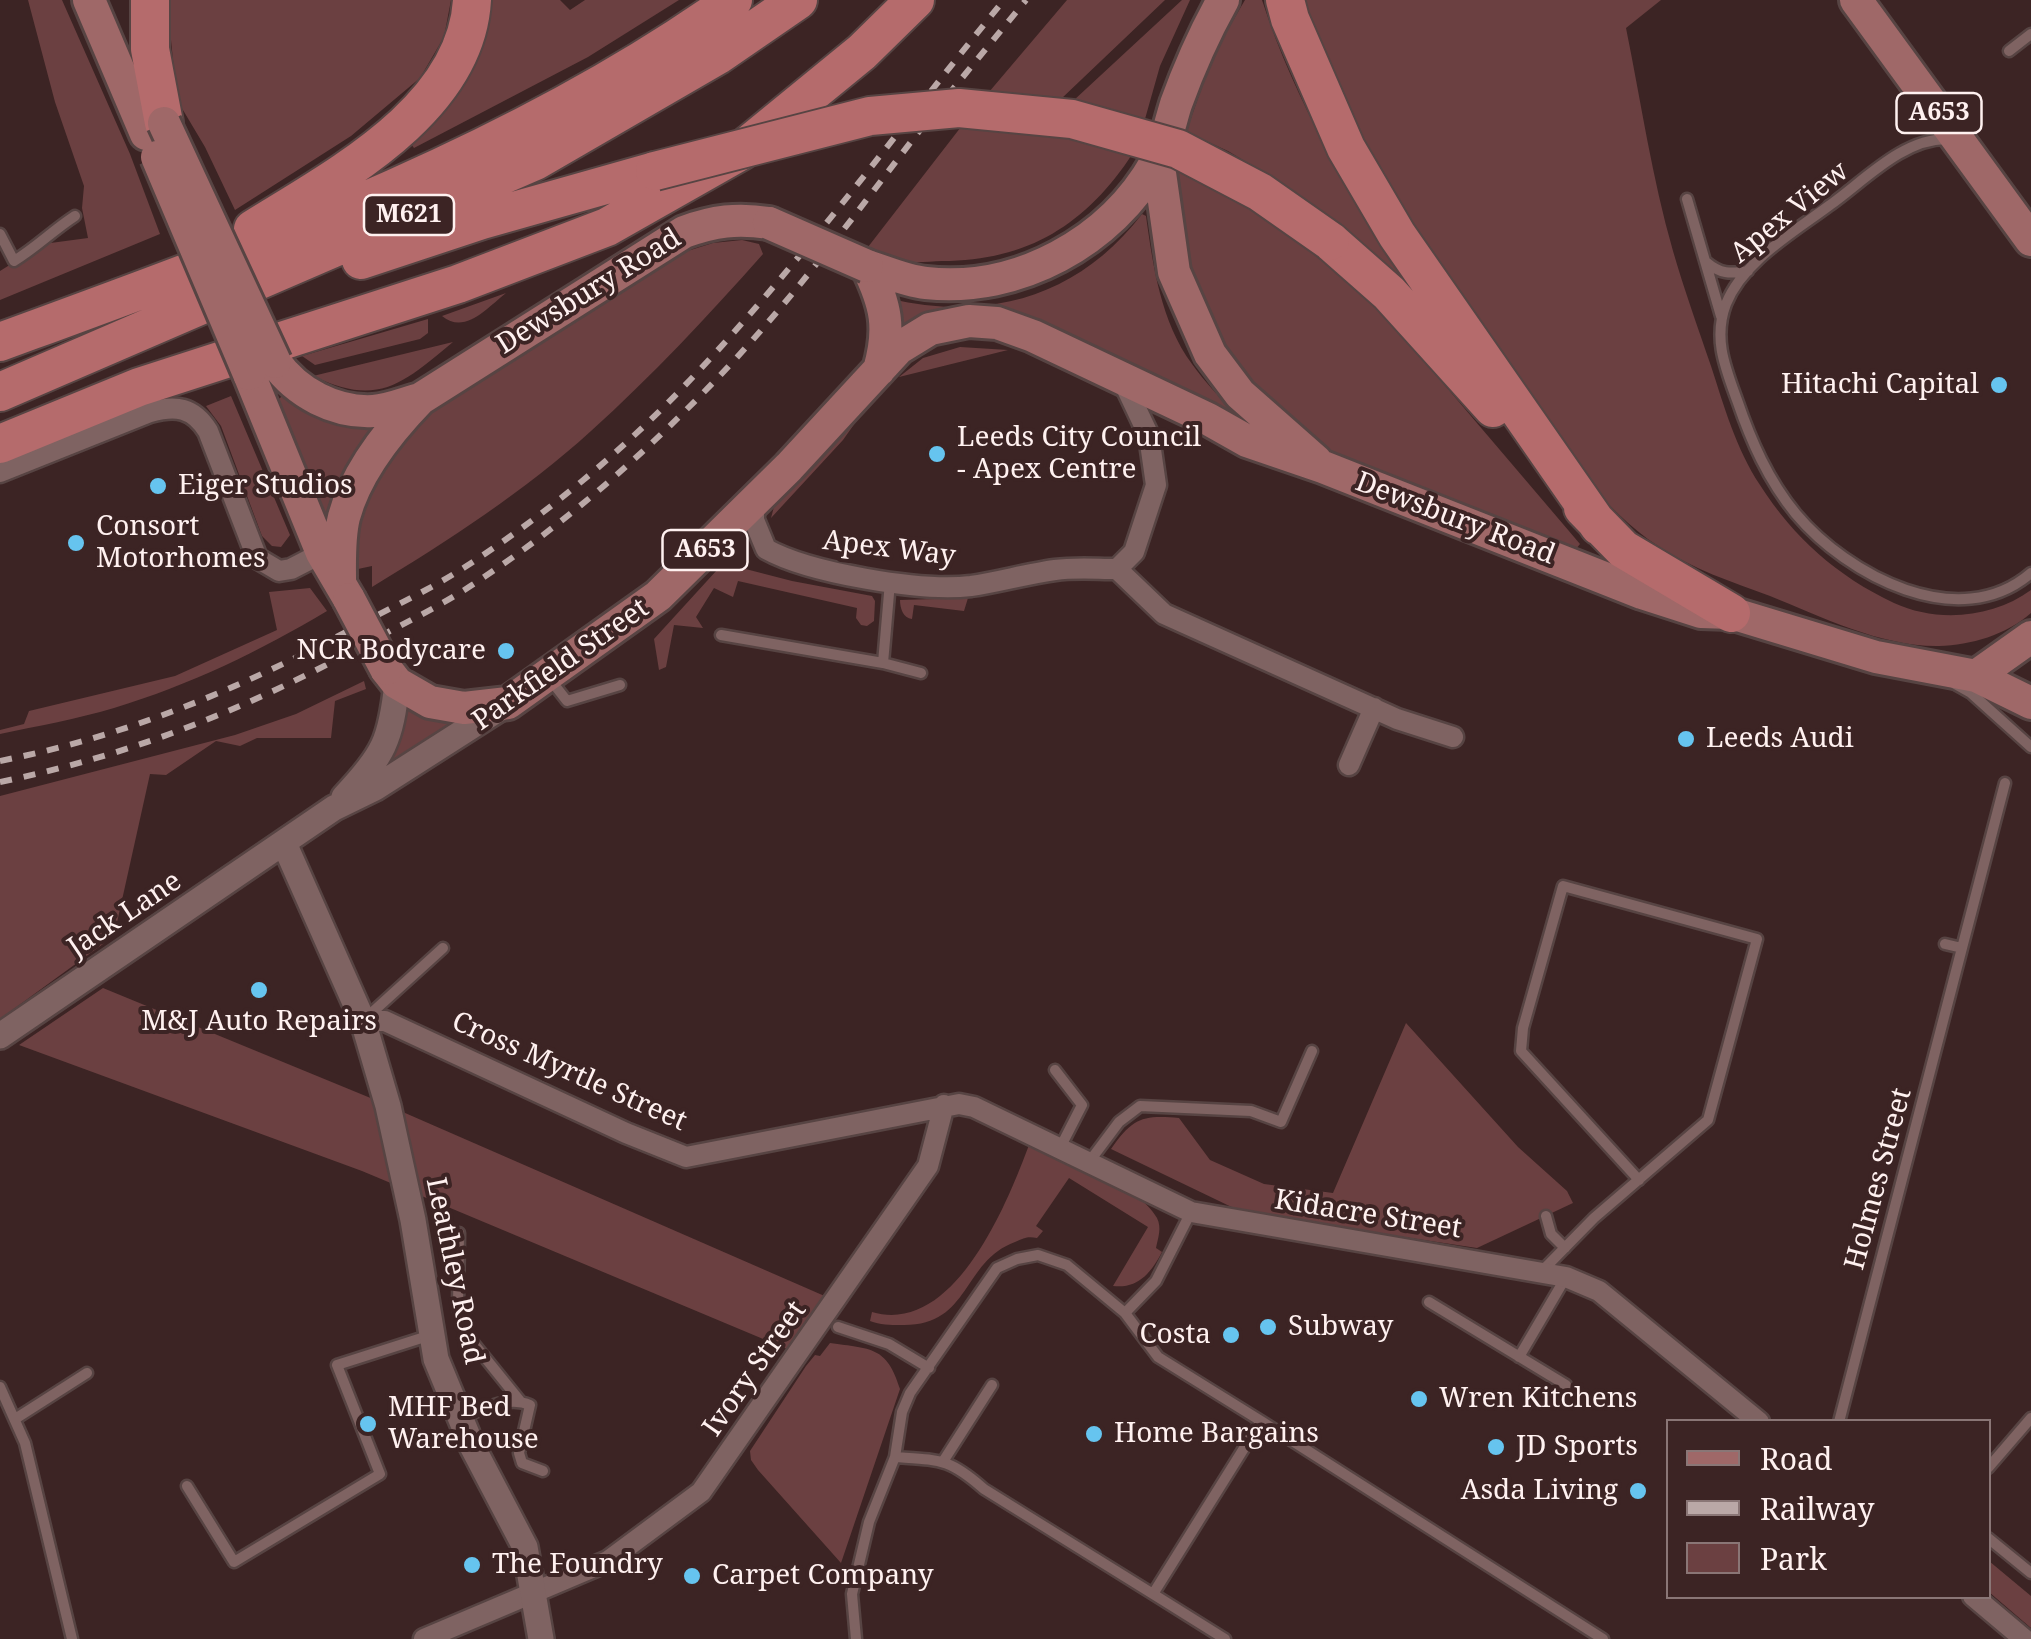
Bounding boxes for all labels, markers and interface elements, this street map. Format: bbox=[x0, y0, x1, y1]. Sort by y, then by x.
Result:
road number: A653 bbox=[1896, 93, 1982, 133]
street label: Apex View bbox=[1724, 155, 1856, 271]
road number: M621 bbox=[364, 195, 454, 235]
street label: Dewsbury Road bbox=[491, 222, 687, 362]
place label: Hitachi Capital bbox=[1781, 368, 1979, 402]
marker: Hitachi Capital bbox=[1988, 374, 2010, 396]
place label: Leeds City Council - Apex Centre bbox=[957, 421, 1201, 487]
marker: Leeds City Council - Apex Centre bbox=[926, 443, 948, 465]
street label: Dewsbury Road bbox=[1351, 466, 1559, 572]
place label: Eiger Studios bbox=[178, 469, 353, 503]
marker: Eiger Studios bbox=[147, 475, 169, 497]
place label: Consort Motorhomes bbox=[96, 510, 266, 576]
street label: Apex Way bbox=[821, 524, 957, 574]
road number: A653 bbox=[662, 530, 748, 570]
marker: Consort Motorhomes bbox=[65, 532, 87, 554]
street label: Parkfield Street bbox=[467, 592, 655, 738]
place label: NCR Bodycare bbox=[297, 634, 486, 668]
marker: NCR Bodycare bbox=[495, 640, 517, 662]
place label: Leeds Audi bbox=[1706, 722, 1854, 756]
marker: Leeds Audi bbox=[1675, 728, 1697, 750]
street label: Jack Lane bbox=[62, 865, 188, 965]
marker: M&J Auto Repairs bbox=[248, 979, 270, 1001]
place label: M&J Auto Repairs bbox=[141, 1005, 377, 1039]
street label: Cross Myrtle Street bbox=[446, 1005, 692, 1139]
street label: Holmes Street bbox=[1839, 1085, 1919, 1273]
street label: Leathley Road bbox=[418, 1175, 490, 1367]
street label: Kidacre Street bbox=[1272, 1184, 1464, 1246]
street label: Ivory Street bbox=[696, 1295, 814, 1443]
place label: Subway bbox=[1288, 1310, 1393, 1344]
marker: Subway bbox=[1257, 1316, 1279, 1338]
place label: Costa bbox=[1139, 1318, 1211, 1352]
marker: Costa bbox=[1220, 1324, 1242, 1346]
place label: Wren Kitchens bbox=[1439, 1382, 1637, 1416]
marker: Wren Kitchens bbox=[1408, 1388, 1430, 1410]
place label: MHF Bed Warehouse bbox=[388, 1391, 539, 1457]
marker: MHF Bed Warehouse bbox=[357, 1413, 379, 1435]
place label: Home Bargains bbox=[1114, 1417, 1319, 1451]
legend bbox=[1666, 1419, 1991, 1599]
marker: Home Bargains bbox=[1083, 1423, 1105, 1445]
place label: JD Sports bbox=[1516, 1430, 1638, 1464]
marker: JD Sports bbox=[1485, 1436, 1507, 1458]
text: Road bbox=[1760, 1438, 1832, 1479]
place label: Asda Living bbox=[1461, 1474, 1618, 1508]
marker: Asda Living bbox=[1627, 1480, 1649, 1502]
text: Railway bbox=[1760, 1488, 1875, 1529]
text: Park bbox=[1760, 1538, 1827, 1579]
place label: The Foundry bbox=[492, 1548, 663, 1582]
marker: The Foundry bbox=[461, 1554, 483, 1576]
place label: Carpet Company bbox=[712, 1559, 934, 1593]
marker: Carpet Company bbox=[681, 1565, 703, 1587]

